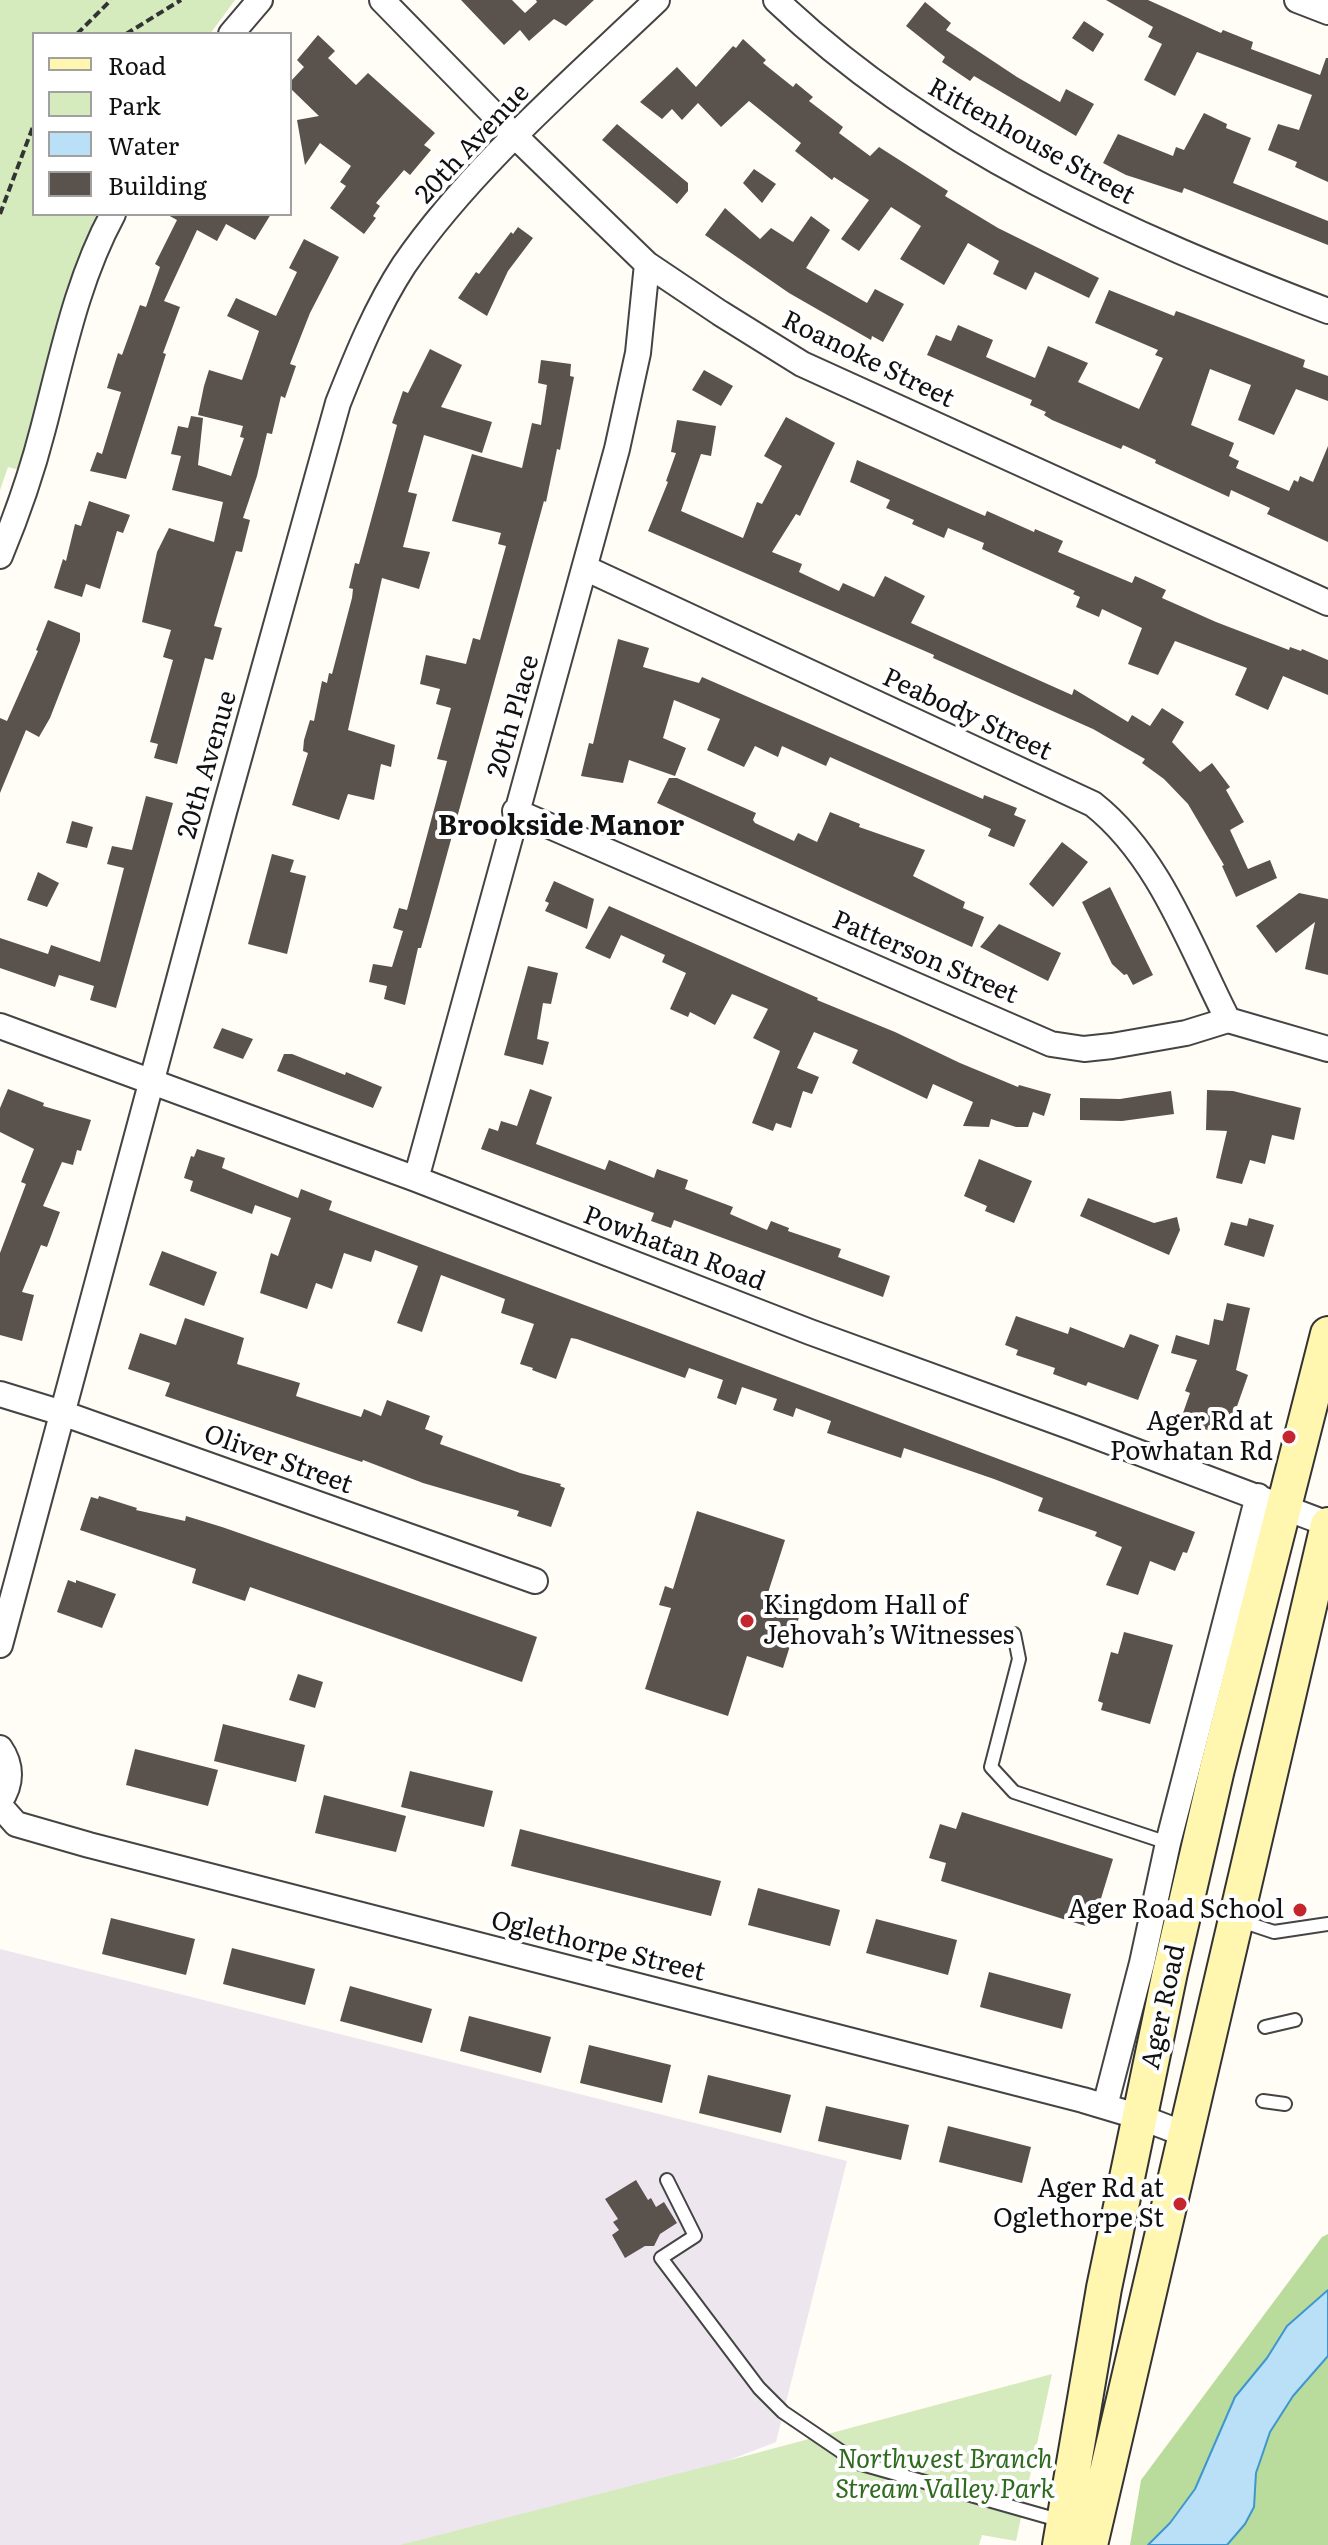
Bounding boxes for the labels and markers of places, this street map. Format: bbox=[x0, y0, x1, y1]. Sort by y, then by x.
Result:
place label: Ager Rd at Powhatan Rd bbox=[1110, 1406, 1273, 1468]
marker: Ager Rd at Powhatan Rd bbox=[1280, 1428, 1298, 1446]
place label: Kingdom Hall of Jehovah’s Witnesses bbox=[763, 1590, 1014, 1652]
marker: Kingdom Hall of Jehovah’s Witnesses bbox=[738, 1612, 756, 1630]
place label: Ager Road School bbox=[1068, 1894, 1284, 1926]
marker: Ager Road School bbox=[1291, 1901, 1309, 1919]
place label: Ager Rd at Oglethorpe St bbox=[993, 2173, 1164, 2234]
marker: Ager Rd at Oglethorpe St bbox=[1171, 2195, 1189, 2213]

